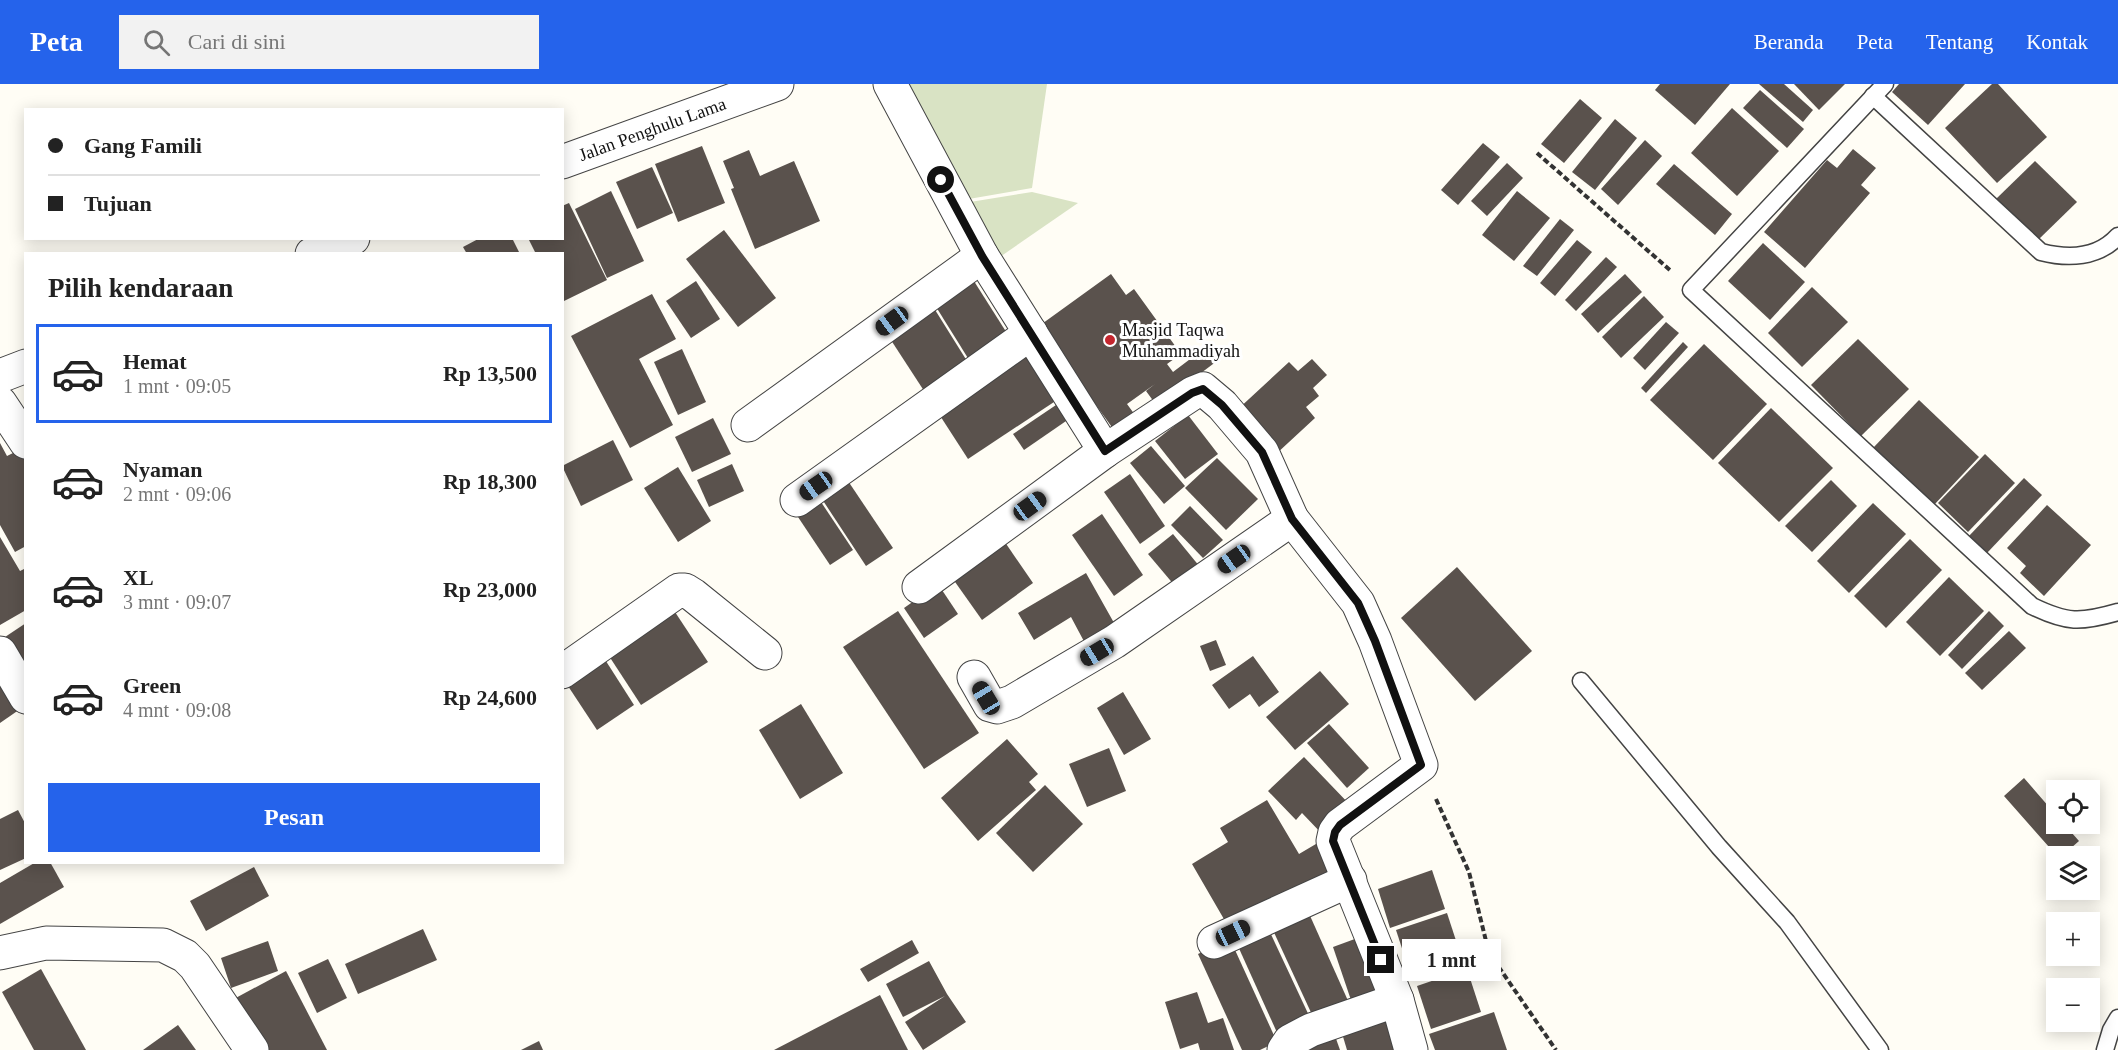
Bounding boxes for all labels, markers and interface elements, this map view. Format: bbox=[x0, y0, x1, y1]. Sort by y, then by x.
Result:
search box bbox=[119, 15, 539, 69]
text: Peta bbox=[30, 26, 83, 57]
icon: search bbox=[140, 26, 173, 59]
text: Cari di sini bbox=[188, 29, 286, 54]
text: Beranda bbox=[1754, 30, 1824, 54]
text: Peta bbox=[1857, 30, 1893, 54]
text: Tentang bbox=[1926, 30, 1993, 54]
text: Kontak bbox=[2026, 30, 2088, 54]
street label: Jalan Penghulu Lama bbox=[576, 93, 729, 165]
text: Gang Famili bbox=[84, 133, 202, 158]
route start bbox=[927, 166, 954, 193]
text: Tujuan bbox=[84, 191, 152, 216]
text: Pilih kendaraan bbox=[48, 273, 233, 303]
car bbox=[872, 303, 912, 339]
place label: Masjid Taqwa Muhammadiyah bbox=[1122, 320, 1240, 361]
marker: Masjid Taqwa Muhammadiyah bbox=[1103, 333, 1117, 347]
icon: car bbox=[51, 347, 105, 401]
text: Hemat bbox=[123, 349, 187, 374]
text: Rp 13,500 bbox=[443, 361, 537, 386]
text: 1 mnt · 09:05 bbox=[123, 375, 231, 397]
icon: car bbox=[51, 455, 105, 509]
text: Nyaman bbox=[123, 457, 202, 482]
car bbox=[796, 468, 836, 504]
text: Rp 18,300 bbox=[443, 469, 537, 494]
text: 2 mnt · 09:06 bbox=[123, 483, 231, 505]
car bbox=[1010, 488, 1050, 524]
car bbox=[1214, 541, 1254, 577]
icon: car bbox=[51, 563, 105, 617]
text: XL bbox=[123, 565, 154, 590]
text: Rp 23,000 bbox=[443, 577, 537, 602]
text: 3 mnt · 09:07 bbox=[123, 591, 231, 613]
car bbox=[1077, 635, 1117, 669]
icon: car bbox=[51, 671, 105, 725]
text: Green bbox=[123, 673, 181, 698]
car bbox=[969, 678, 1003, 718]
text: Rp 24,600 bbox=[443, 685, 537, 710]
text: 4 mnt · 09:08 bbox=[123, 699, 231, 721]
map controls bbox=[2046, 780, 2100, 1032]
button: locate bbox=[2046, 780, 2100, 834]
button: Pesan bbox=[48, 783, 540, 852]
button: layers bbox=[2046, 846, 2100, 900]
button: + bbox=[2046, 912, 2100, 966]
car bbox=[1213, 917, 1253, 949]
callout: 1 mnt bbox=[1402, 939, 1501, 981]
route end bbox=[1367, 946, 1394, 973]
text: 1 mnt bbox=[1427, 949, 1476, 971]
button: − bbox=[2046, 978, 2100, 1032]

